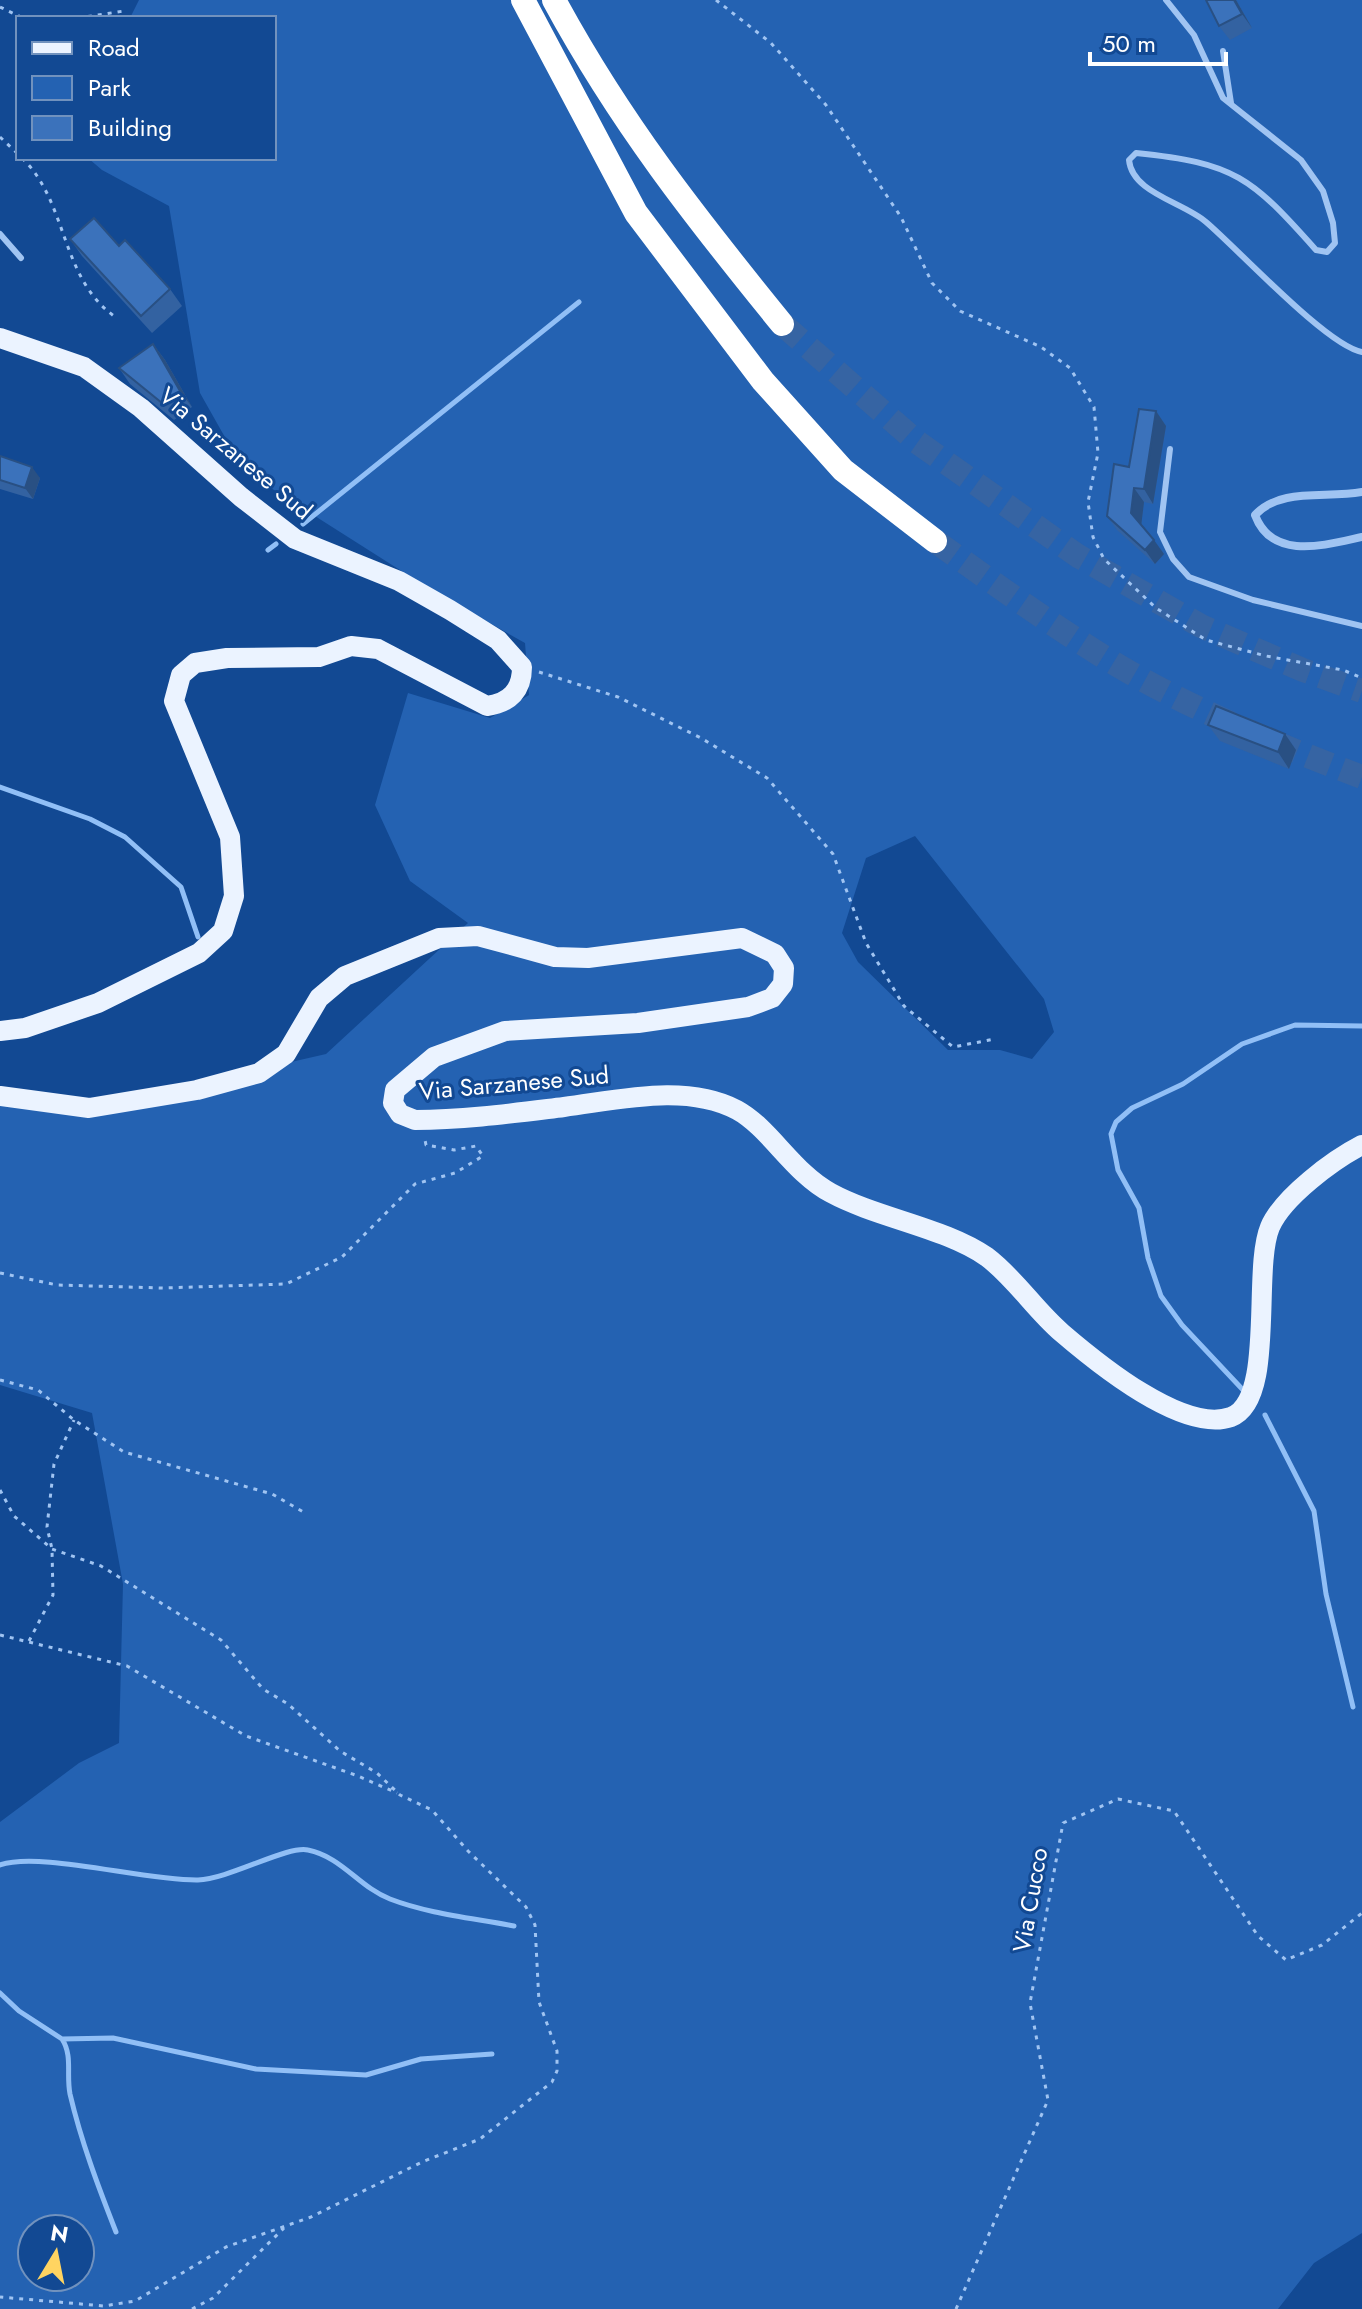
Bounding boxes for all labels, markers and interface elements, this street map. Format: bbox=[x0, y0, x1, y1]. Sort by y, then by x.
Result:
legend bbox=[16, 16, 276, 160]
scale bar bbox=[1090, 16, 1226, 66]
text: 50 m bbox=[1102, 26, 1156, 61]
text: Road bbox=[88, 30, 140, 65]
text: Park bbox=[88, 70, 131, 105]
text: Building bbox=[88, 110, 172, 145]
street label: Via Sarzanese Sud bbox=[152, 378, 320, 528]
street label: Via Sarzanese Sud bbox=[417, 1057, 611, 1109]
street label: Via Cucco bbox=[1004, 1845, 1056, 1955]
north arrow bbox=[16, 2213, 96, 2293]
text: N bbox=[48, 2216, 71, 2251]

